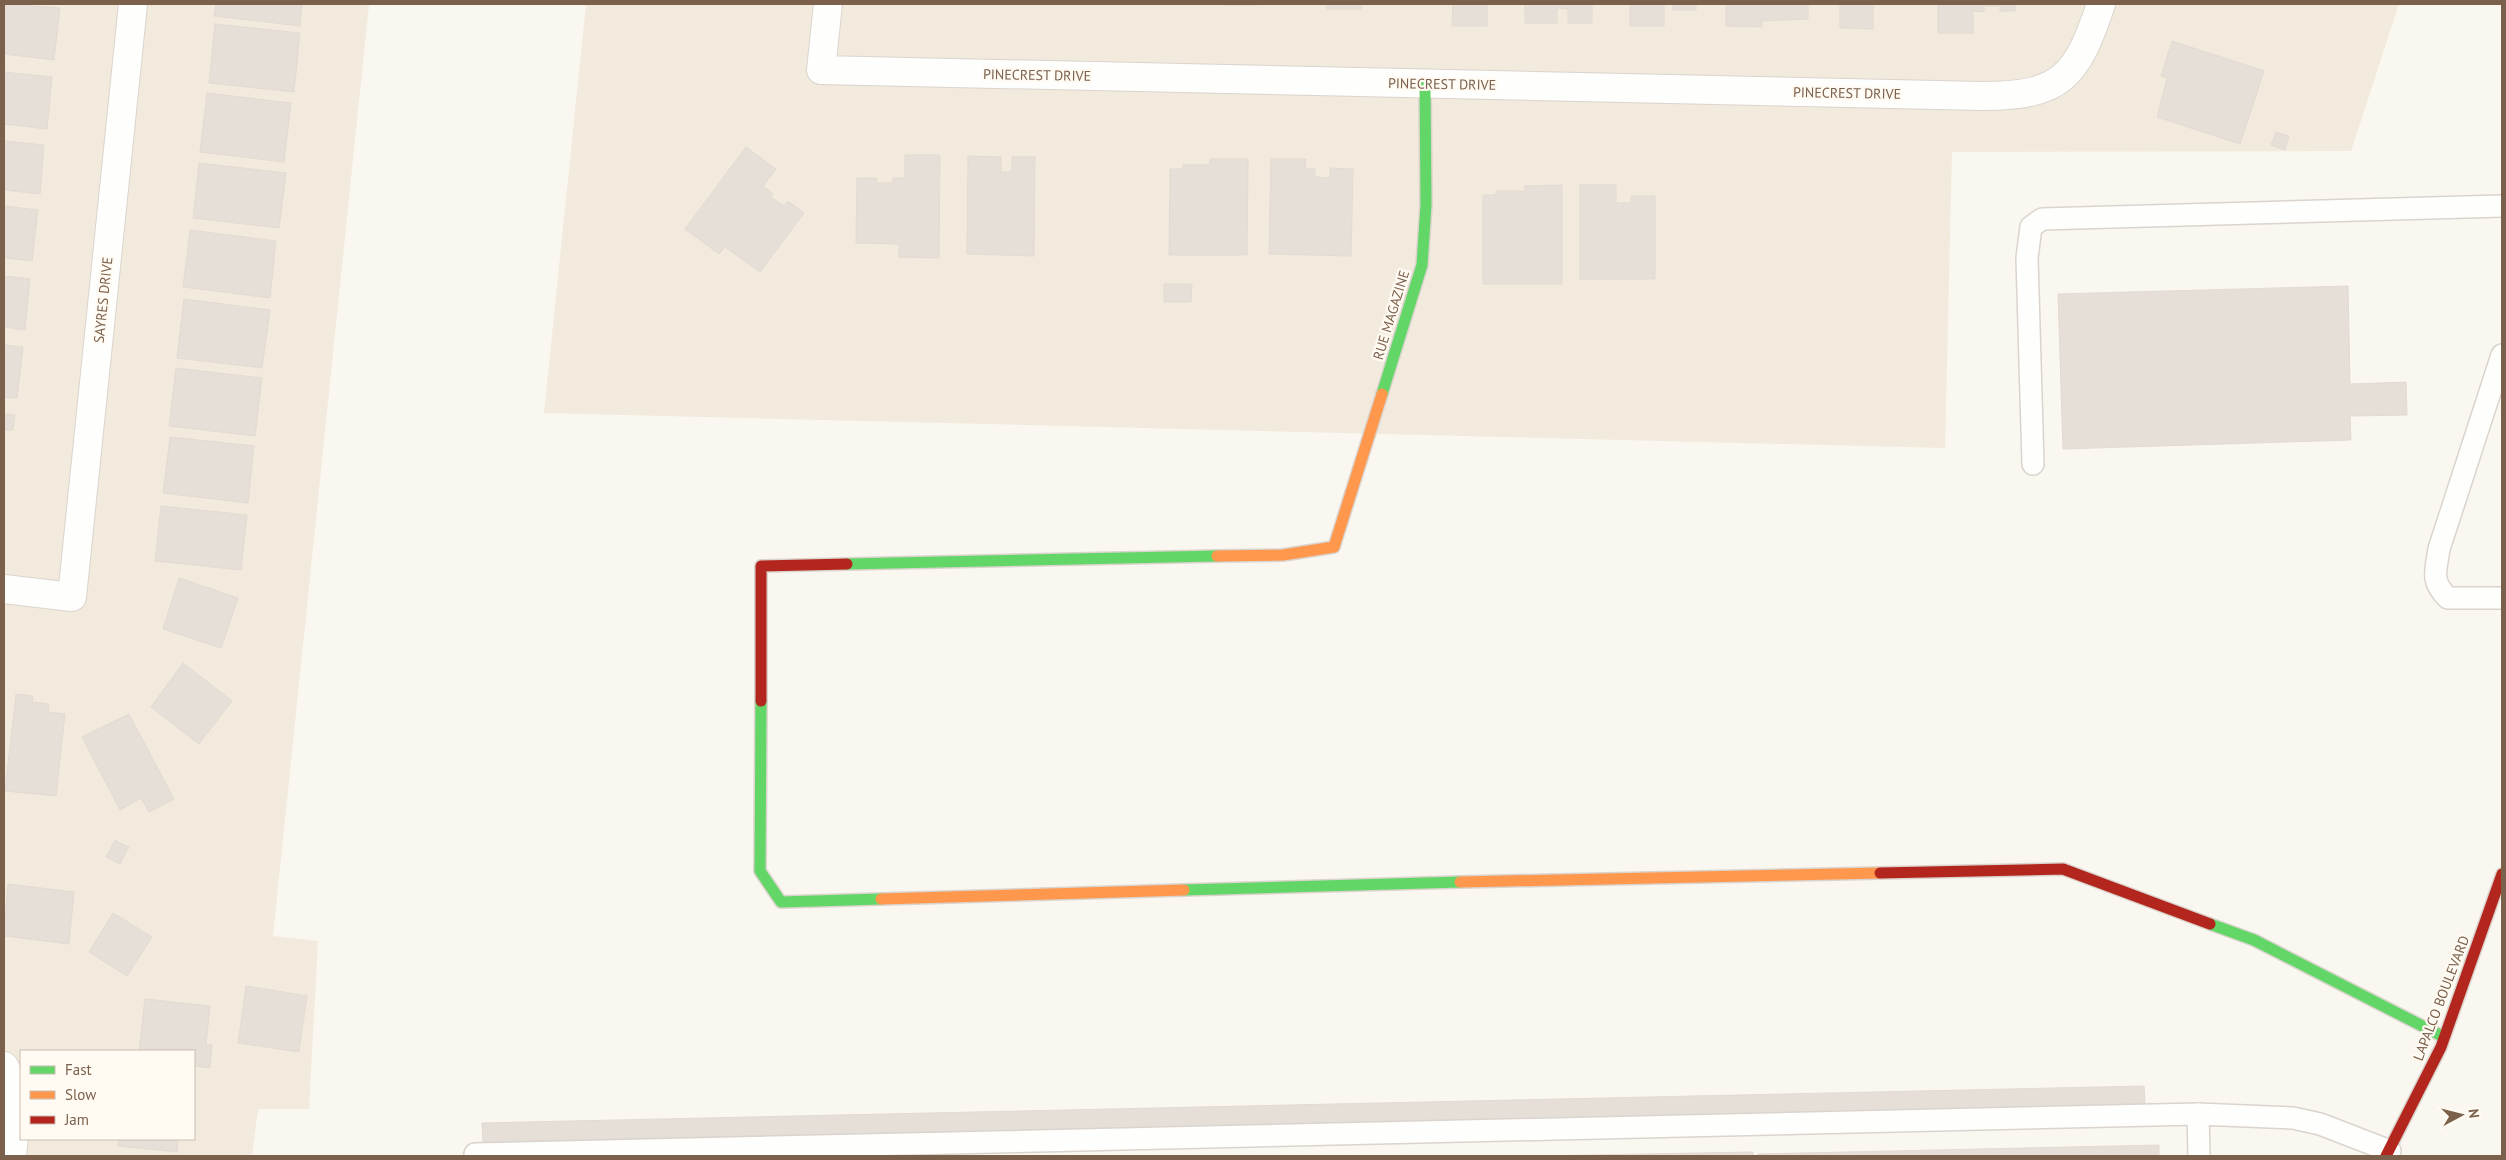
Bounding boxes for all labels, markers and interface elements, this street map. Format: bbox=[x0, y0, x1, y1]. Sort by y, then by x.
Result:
street label: PINECREST DRIVE bbox=[983, 65, 1091, 85]
street label: PINECREST DRIVE bbox=[1388, 74, 1496, 94]
street label: PINECREST DRIVE bbox=[1793, 83, 1901, 103]
street label: SAYRES DRIVE bbox=[90, 256, 116, 344]
street label: RUE MAGAZINE bbox=[1369, 268, 1413, 362]
street label: LAPALCO BOULEVARD bbox=[2409, 933, 2473, 1063]
legend bbox=[20, 1050, 195, 1140]
text: Fast bbox=[65, 1060, 92, 1079]
text: Slow bbox=[65, 1085, 96, 1104]
north arrow bbox=[2436, 1090, 2486, 1140]
text: N bbox=[2464, 1108, 2483, 1119]
text: Jam bbox=[64, 1110, 89, 1129]

